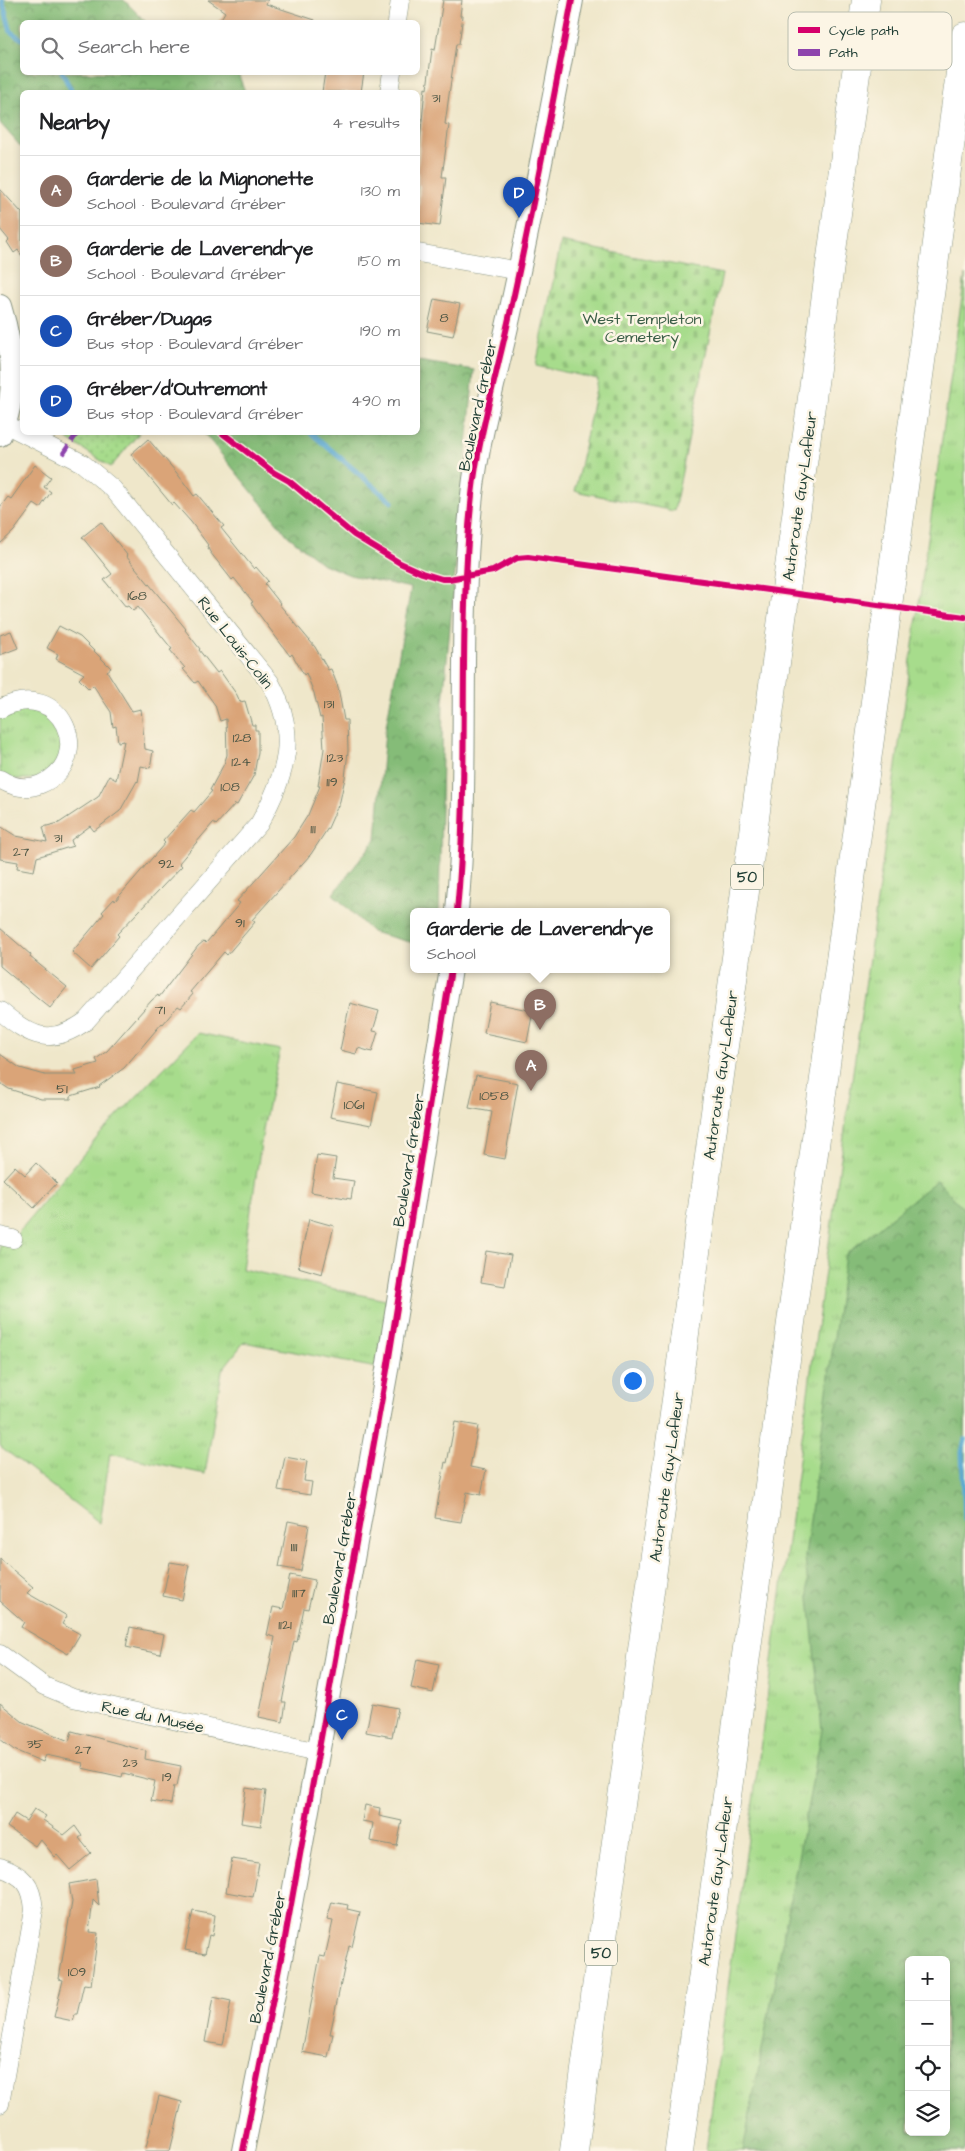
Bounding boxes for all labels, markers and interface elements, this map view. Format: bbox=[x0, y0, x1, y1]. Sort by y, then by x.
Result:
legend bbox=[788, 12, 952, 70]
search box bbox=[20, 20, 420, 75]
text: Cycle path bbox=[829, 21, 898, 41]
icon: search bbox=[38, 34, 66, 62]
text: Search here bbox=[78, 34, 190, 61]
text: Path bbox=[829, 43, 858, 63]
house number: 31 bbox=[432, 88, 441, 108]
text: Nearby bbox=[40, 108, 110, 137]
text: 4 results bbox=[332, 112, 400, 134]
text: Garderie de la Mignonette bbox=[87, 166, 313, 193]
pin: D bbox=[503, 177, 535, 218]
text: A bbox=[51, 180, 61, 202]
text: 130 m bbox=[361, 180, 400, 202]
text: School · Boulevard Gréber bbox=[87, 193, 285, 215]
text: Garderie de Laverendrye bbox=[87, 236, 313, 263]
text: B bbox=[50, 250, 62, 272]
text: 150 m bbox=[358, 250, 400, 272]
text: School · Boulevard Gréber bbox=[87, 263, 285, 285]
text: Gréber/Dugas bbox=[87, 306, 212, 333]
house number: 8 bbox=[439, 308, 449, 328]
park label: West Templeton Cemetery bbox=[582, 308, 702, 349]
text: C bbox=[50, 320, 62, 342]
text: 190 m bbox=[360, 320, 400, 342]
text: Bus stop · Boulevard Gréber bbox=[87, 333, 303, 355]
street label: Boulevard Gréber bbox=[453, 337, 503, 473]
text: Gréber/d'Outremont bbox=[87, 376, 267, 403]
text: D bbox=[51, 390, 61, 412]
text: 490 m bbox=[351, 390, 400, 412]
text: Bus stop · Boulevard Gréber bbox=[87, 403, 303, 425]
street label: Autoroute Guy-Lafleur bbox=[777, 410, 824, 583]
house number: 168 bbox=[127, 586, 147, 606]
street label: Rue Louis-Colin bbox=[192, 592, 278, 693]
house number: 131 bbox=[324, 694, 335, 714]
house number: 128 bbox=[233, 728, 251, 748]
house number: 123 bbox=[327, 748, 343, 768]
house number: 124 bbox=[231, 752, 251, 772]
house number: 119 bbox=[326, 772, 338, 792]
house number: 108 bbox=[220, 777, 240, 797]
house number: 111 bbox=[310, 819, 316, 839]
house number: 31 bbox=[54, 828, 63, 848]
house number: 27 bbox=[13, 842, 30, 862]
house number: 92 bbox=[158, 854, 174, 874]
road number: 50 bbox=[731, 864, 763, 890]
popup bbox=[410, 908, 670, 973]
house number: 91 bbox=[235, 913, 245, 933]
text: Garderie de Laverendrye bbox=[427, 916, 653, 943]
text: School bbox=[427, 943, 476, 965]
pin: B bbox=[524, 989, 556, 1030]
street label: Autoroute Guy-Lafleur bbox=[698, 989, 745, 1162]
house number: 71 bbox=[155, 1000, 165, 1020]
pin: A bbox=[515, 1050, 547, 1091]
house number: 51 bbox=[56, 1079, 68, 1099]
house number: 1058 bbox=[479, 1086, 509, 1106]
street label: Boulevard Gréber bbox=[388, 1092, 430, 1228]
house number: 1061 bbox=[343, 1095, 365, 1115]
your location bbox=[620, 1368, 646, 1394]
street label: Autoroute Guy-Lafleur bbox=[644, 1391, 691, 1564]
street label: Boulevard Gréber bbox=[317, 1490, 363, 1626]
house number: 1111 bbox=[290, 1537, 298, 1557]
house number: 1117 bbox=[292, 1583, 306, 1603]
house number: 1121 bbox=[278, 1615, 292, 1635]
street label: Rue du Musée bbox=[100, 1695, 206, 1739]
pin: C bbox=[326, 1699, 358, 1740]
house number: 35 bbox=[26, 1734, 44, 1754]
house number: 27 bbox=[75, 1740, 92, 1760]
house number: 23 bbox=[122, 1753, 138, 1773]
house number: 19 bbox=[162, 1767, 172, 1787]
street label: Autoroute Guy-Lafleur bbox=[693, 1795, 740, 1968]
street label: Boulevard Gréber bbox=[244, 1889, 292, 2025]
road number: 50 bbox=[585, 1940, 617, 1966]
map controls bbox=[905, 1956, 950, 2136]
button: + bbox=[905, 1956, 950, 2001]
house number: 109 bbox=[68, 1962, 86, 1982]
button: − bbox=[905, 2001, 950, 2046]
button: locate bbox=[905, 2046, 950, 2091]
button: layers bbox=[905, 2091, 950, 2136]

